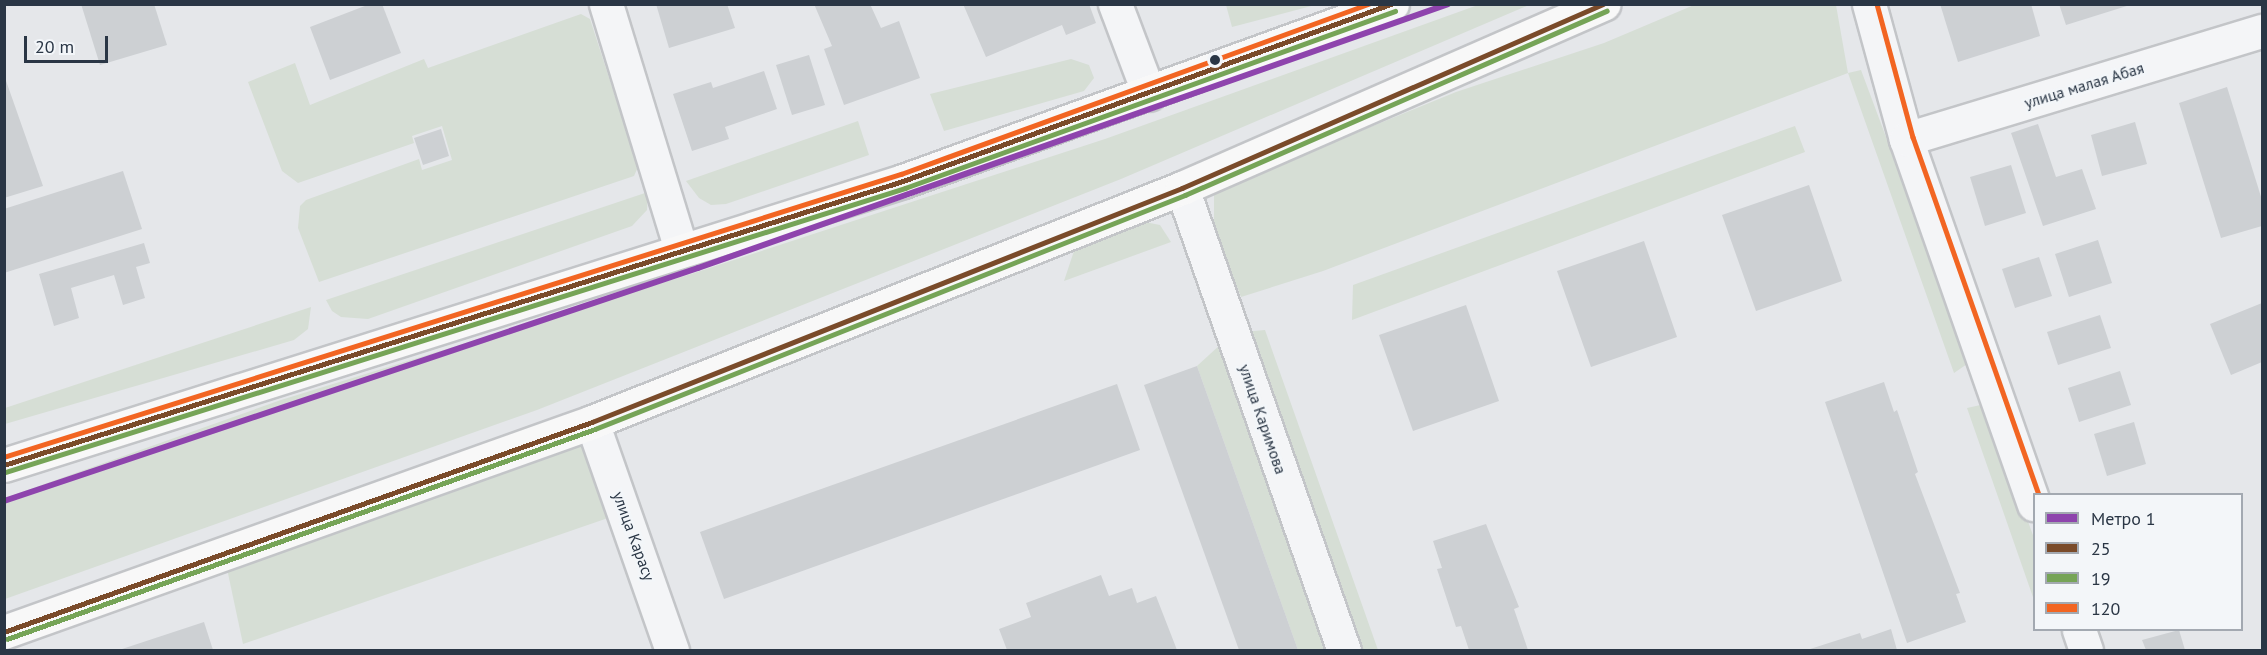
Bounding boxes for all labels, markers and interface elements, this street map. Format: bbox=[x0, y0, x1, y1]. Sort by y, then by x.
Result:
scale bar bbox=[27, 24, 111, 62]
text: 20 m bbox=[35, 35, 74, 58]
unlabelled marker bbox=[1209, 54, 1221, 66]
street label: улица малая Абая bbox=[2022, 58, 2146, 112]
street label: улица Каримова bbox=[1235, 362, 1291, 476]
street label: улица Карасу bbox=[609, 489, 659, 583]
legend bbox=[2033, 493, 2243, 631]
text: Метро 1 bbox=[2091, 507, 2156, 530]
text: 25 bbox=[2091, 537, 2111, 560]
text: 19 bbox=[2091, 567, 2111, 590]
text: 120 bbox=[2091, 597, 2120, 620]

